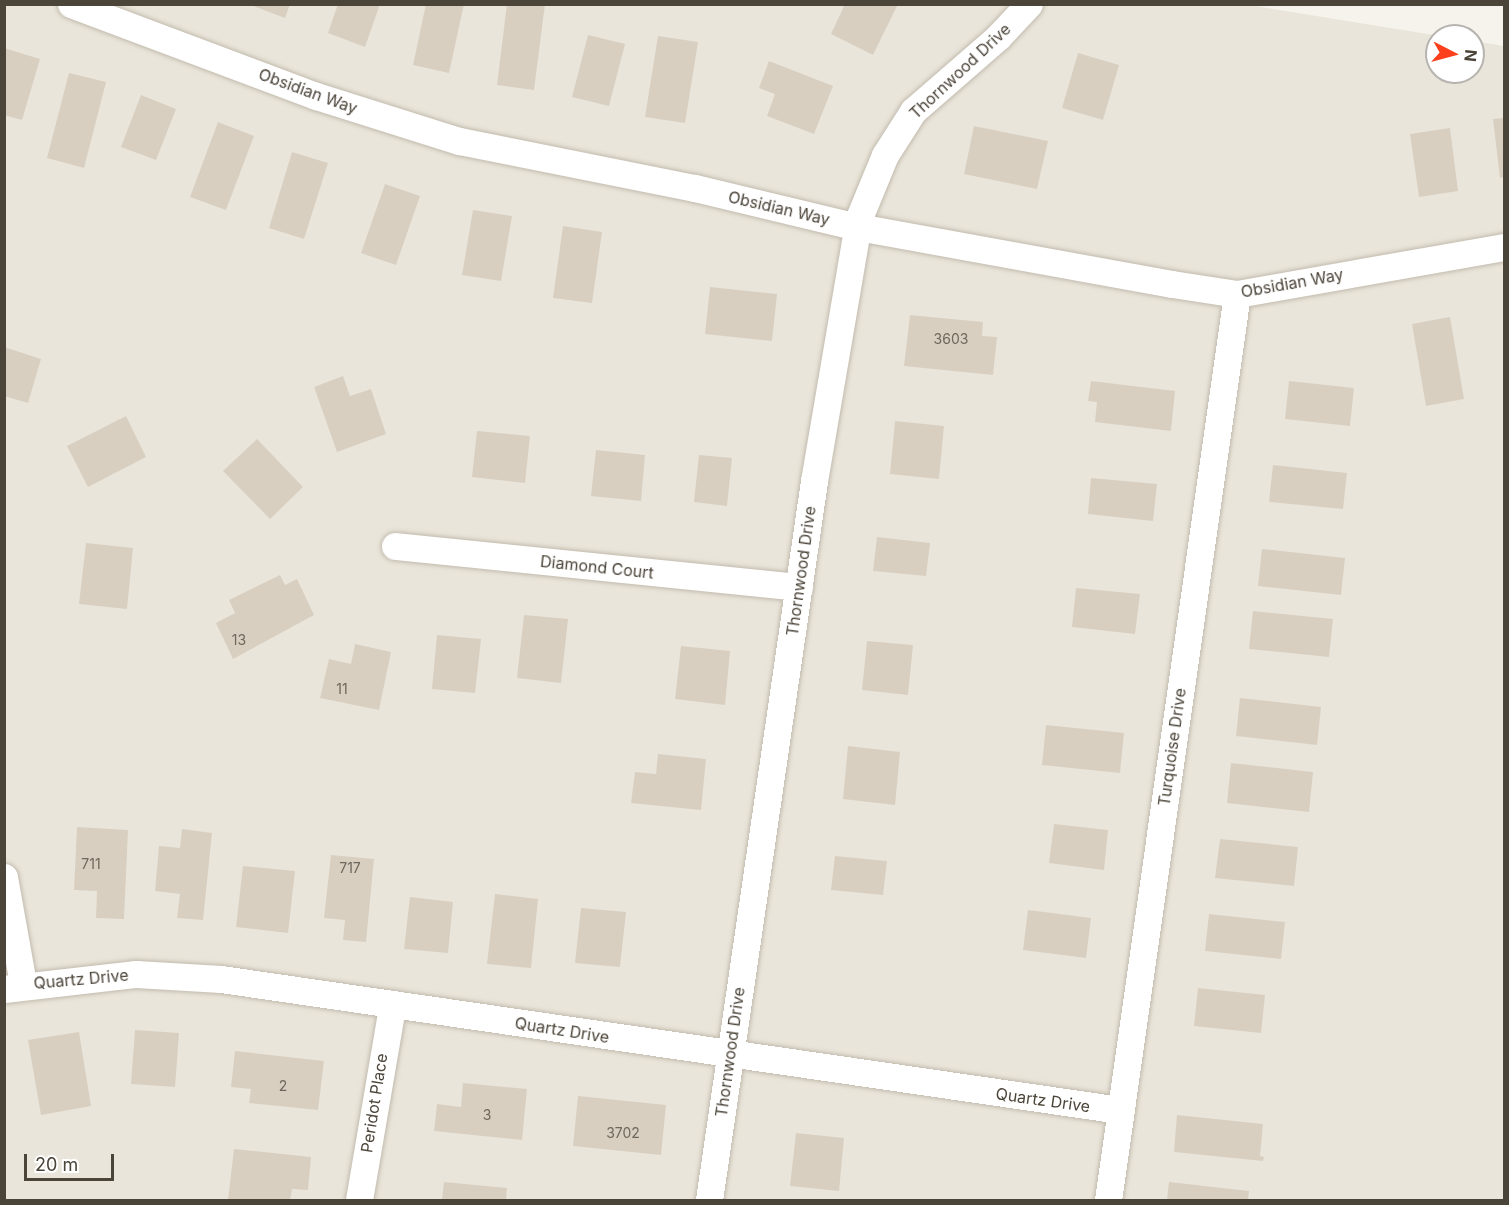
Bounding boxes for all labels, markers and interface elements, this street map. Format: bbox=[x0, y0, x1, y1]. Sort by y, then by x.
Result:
street label: Thornwood Drive bbox=[906, 19, 1014, 123]
north arrow bbox=[1425, 24, 1485, 84]
text: N bbox=[1460, 49, 1481, 63]
street label: Obsidian Way bbox=[256, 64, 360, 118]
street label: Obsidian Way bbox=[726, 187, 832, 229]
street label: Obsidian Way bbox=[1239, 265, 1345, 301]
house number: 3603 bbox=[934, 331, 968, 347]
street label: Thornwood Drive bbox=[782, 505, 820, 637]
street label: Diamond Court bbox=[539, 551, 655, 583]
house number: 13 bbox=[232, 632, 246, 648]
house number: 11 bbox=[336, 681, 348, 697]
street label: Turquoise Drive bbox=[1154, 687, 1190, 807]
house number: 711 bbox=[81, 856, 101, 872]
house number: 717 bbox=[339, 860, 361, 876]
street label: Quartz Drive bbox=[33, 965, 129, 993]
street label: Thornwood Drive bbox=[711, 986, 749, 1118]
street label: Quartz Drive bbox=[513, 1013, 611, 1047]
street label: Peridot Place bbox=[357, 1052, 391, 1154]
house number: 2 bbox=[279, 1078, 287, 1094]
street label: Quartz Drive bbox=[995, 1084, 1091, 1116]
house number: 3 bbox=[483, 1107, 491, 1123]
house number: 3702 bbox=[606, 1125, 640, 1141]
scale bar bbox=[27, 1142, 117, 1180]
text: 20 m bbox=[35, 1154, 78, 1175]

